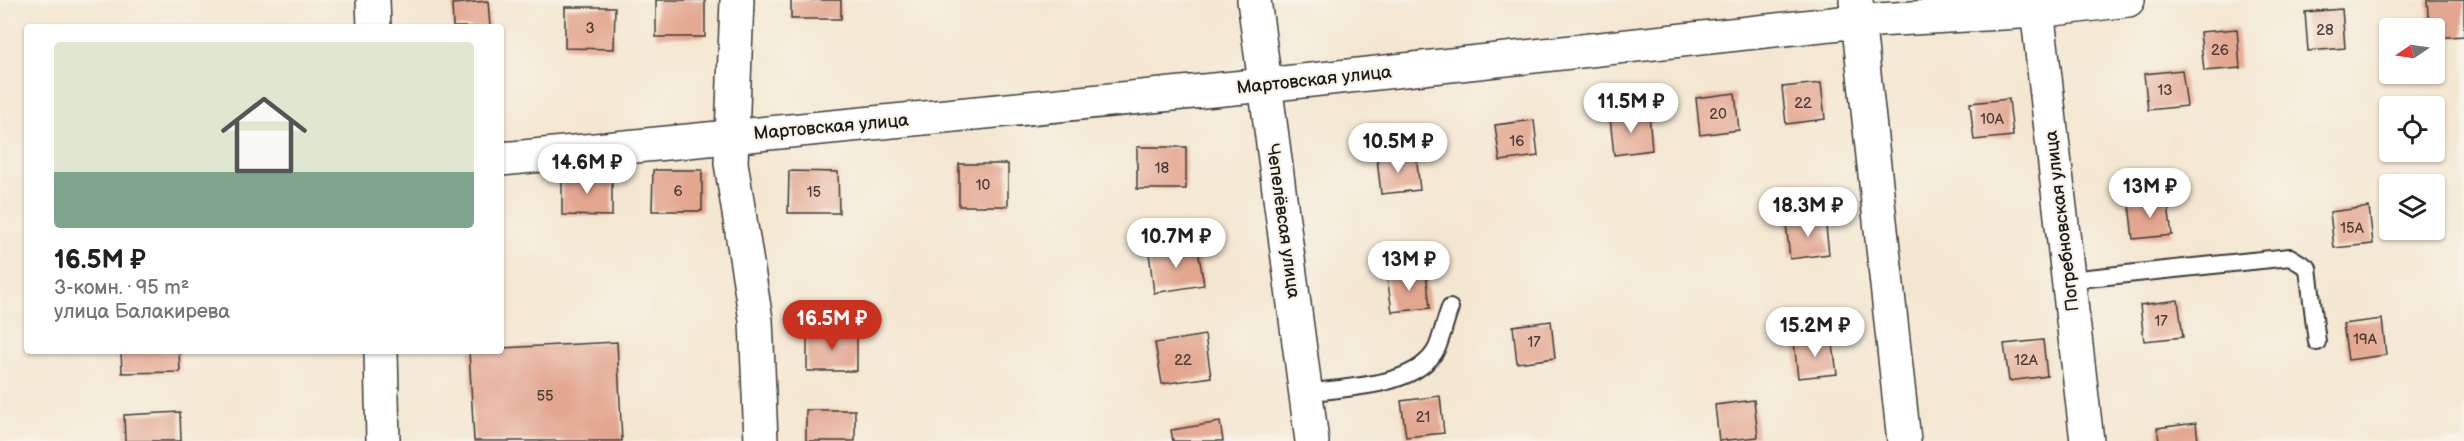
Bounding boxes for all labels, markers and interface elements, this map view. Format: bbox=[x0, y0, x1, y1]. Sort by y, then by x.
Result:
north arrow bbox=[2379, 18, 2445, 84]
map controls bbox=[2379, 18, 2445, 240]
house number: 3 bbox=[585, 19, 595, 38]
house number: 28 bbox=[2316, 21, 2334, 40]
house number: 26 bbox=[2211, 41, 2229, 60]
street label: Мартовская улица bbox=[1235, 61, 1393, 99]
icon: home bbox=[210, 81, 318, 189]
house number: 13 bbox=[2157, 81, 2173, 100]
pin: 11.5M ₽ bbox=[1576, 83, 1686, 134]
text: 11.5M ₽ bbox=[1597, 90, 1665, 114]
house number: 22 bbox=[1794, 94, 1812, 113]
button: locate bbox=[2379, 96, 2445, 162]
house number: 20 bbox=[1709, 105, 1727, 124]
street label: Мартовская улица bbox=[753, 110, 910, 144]
house number: 10А bbox=[1980, 110, 2005, 129]
pin: 10.5M ₽ bbox=[1343, 123, 1453, 174]
street label: Погребновская улица bbox=[2040, 129, 2084, 313]
text: 10.5M ₽ bbox=[1362, 130, 1434, 154]
house number: 16 bbox=[1510, 132, 1524, 151]
street label: Чепелёвсая улица bbox=[1262, 142, 1304, 300]
pin: 14.6M ₽ bbox=[532, 144, 642, 195]
text: 14.6M ₽ bbox=[552, 151, 623, 175]
house number: 18 bbox=[1155, 159, 1170, 178]
pin: 13M ₽ bbox=[2108, 168, 2192, 219]
button: layers bbox=[2379, 174, 2445, 240]
text: 13M ₽ bbox=[2123, 175, 2177, 199]
house number: 10 bbox=[976, 176, 990, 195]
house number: 6 bbox=[673, 182, 683, 201]
house number: 15 bbox=[807, 183, 821, 202]
pin: 18.3M ₽ bbox=[1753, 187, 1863, 238]
text: 18.3M ₽ bbox=[1773, 194, 1843, 218]
pin: 10.7M ₽ bbox=[1121, 218, 1231, 269]
house number: 15А bbox=[2340, 219, 2365, 238]
text: 10.7M ₽ bbox=[1141, 225, 1211, 249]
pin: 13M ₽ bbox=[1367, 241, 1451, 292]
text: 16.5M ₽ bbox=[54, 245, 146, 276]
text: 13M ₽ bbox=[1382, 248, 1436, 272]
text: 3-комн. · 95 m² bbox=[54, 276, 189, 300]
text: улица Балакирева bbox=[54, 300, 230, 324]
pin: 16.5M ₽ bbox=[777, 300, 887, 351]
text: 16.5M ₽ bbox=[797, 307, 867, 331]
pin: 15.2M ₽ bbox=[1760, 307, 1870, 358]
house number: 17 bbox=[2154, 312, 2168, 331]
text: 15.2M ₽ bbox=[1780, 314, 1850, 338]
house number: 19А bbox=[2353, 330, 2378, 349]
house number: 17 bbox=[1527, 333, 1541, 352]
house number: 22 bbox=[1174, 351, 1192, 370]
house number: 12А bbox=[2014, 351, 2039, 370]
house number: 55 bbox=[536, 387, 554, 406]
house number: 21 bbox=[1416, 408, 1430, 427]

